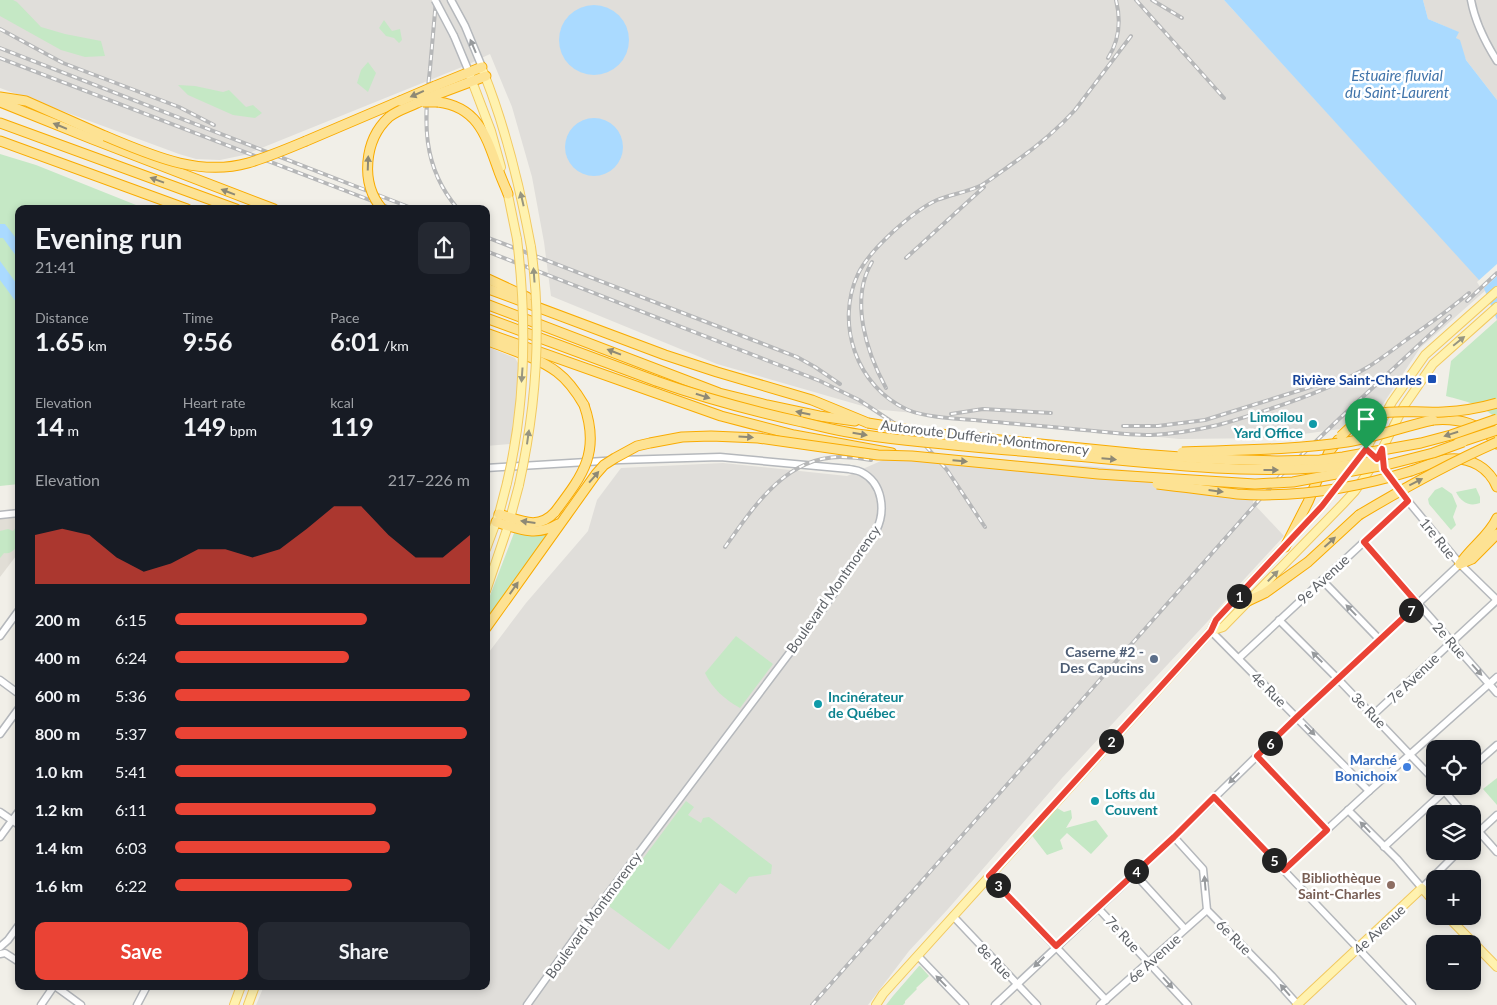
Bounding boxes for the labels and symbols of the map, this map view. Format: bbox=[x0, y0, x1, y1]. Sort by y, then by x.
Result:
one-way arrow bbox=[469, 39, 477, 54]
water label: Estuaire fluvial du Saint-Laurent bbox=[1345, 66, 1450, 101]
one-way arrow bbox=[410, 90, 424, 98]
one-way arrow bbox=[52, 122, 67, 130]
one-way arrow bbox=[364, 155, 372, 171]
one-way arrow bbox=[149, 175, 164, 183]
one-way arrow bbox=[221, 187, 235, 195]
one-way arrow bbox=[517, 191, 525, 207]
one-way arrow bbox=[530, 267, 538, 283]
one-way arrow bbox=[1452, 336, 1465, 347]
one-way arrow bbox=[607, 348, 621, 356]
one-way arrow bbox=[517, 368, 525, 384]
place label: Rivière Saint-Charles bbox=[1292, 371, 1422, 388]
marker: Rivière Saint-Charles bbox=[1426, 373, 1438, 385]
one-way arrow bbox=[695, 393, 710, 400]
pin bbox=[1345, 398, 1387, 449]
place label: Limoilou Yard Office bbox=[1233, 408, 1304, 441]
one-way arrow bbox=[795, 409, 810, 417]
street label: Autoroute Dufferin-Montmorency bbox=[880, 416, 1091, 458]
marker: Limoilou Yard Office bbox=[1307, 418, 1319, 430]
one-way arrow bbox=[524, 429, 532, 445]
one-way arrow bbox=[853, 431, 869, 439]
one-way arrow bbox=[1443, 431, 1458, 439]
one-way arrow bbox=[738, 434, 754, 442]
one-way arrow bbox=[1101, 455, 1117, 463]
one-way arrow bbox=[953, 457, 969, 465]
one-way arrow bbox=[1263, 466, 1279, 474]
one-way arrow bbox=[589, 470, 600, 483]
one-way arrow bbox=[1409, 478, 1423, 486]
one-way arrow bbox=[1208, 487, 1224, 495]
street label: 1re Rue bbox=[1416, 514, 1460, 562]
one-way arrow bbox=[520, 517, 536, 525]
street label: Boulevard Montmorency bbox=[782, 521, 884, 656]
one-way arrow bbox=[1324, 536, 1336, 548]
street label: 9e Avenue bbox=[1293, 551, 1353, 607]
one-way arrow bbox=[1266, 570, 1278, 582]
one-way arrow bbox=[509, 582, 519, 595]
pin: 1 bbox=[1226, 584, 1252, 608]
pin: 7 bbox=[1398, 598, 1424, 622]
one-way arrow bbox=[1345, 604, 1357, 616]
street label: 2e Rue bbox=[1430, 618, 1470, 662]
place label: Caserne #2 - Des Capucins bbox=[1060, 643, 1144, 676]
street label: 7e Avenue bbox=[1384, 649, 1442, 707]
one-way arrow bbox=[1311, 651, 1323, 663]
marker: Caserne #2 - Des Capucins bbox=[1148, 653, 1160, 665]
one-way arrow bbox=[1471, 664, 1483, 676]
street label: 4e Rue bbox=[1248, 668, 1290, 710]
place label: Incinérateur de Québec bbox=[828, 688, 904, 721]
street label: 3e Rue bbox=[1348, 689, 1390, 731]
marker: Incinérateur de Québec bbox=[812, 698, 824, 710]
one-way arrow bbox=[1304, 723, 1316, 735]
pin: 2 bbox=[1098, 728, 1124, 754]
pin: 6 bbox=[1258, 730, 1282, 756]
place label: Marché Bonichoix bbox=[1335, 751, 1398, 784]
marker: Marché Bonichoix bbox=[1401, 761, 1413, 773]
one-way arrow bbox=[1228, 772, 1240, 784]
place label: Lofts du Couvent bbox=[1105, 785, 1158, 818]
marker: Lofts du Couvent bbox=[1089, 795, 1101, 807]
one-way arrow bbox=[1359, 821, 1371, 833]
street label: Boulevard Montmorency bbox=[541, 848, 645, 982]
pin: 5 bbox=[1262, 848, 1286, 872]
pin: 4 bbox=[1124, 858, 1148, 884]
place label: Bibliothèque Saint-Charles bbox=[1298, 869, 1382, 902]
pin: 3 bbox=[986, 872, 1010, 898]
one-way arrow bbox=[1200, 875, 1208, 891]
marker: Bibliothèque Saint-Charles bbox=[1385, 879, 1397, 891]
street label: 4e Avenue bbox=[1349, 901, 1409, 957]
street label: 7e Rue bbox=[1102, 913, 1144, 955]
street label: 6e Rue bbox=[1213, 916, 1255, 958]
street label: 6e Avenue bbox=[1124, 930, 1184, 986]
street label: 8e Rue bbox=[974, 940, 1016, 982]
one-way arrow bbox=[1034, 956, 1046, 968]
one-way arrow bbox=[935, 975, 947, 987]
one-way arrow bbox=[1162, 977, 1174, 989]
one-way arrow bbox=[1279, 984, 1290, 997]

